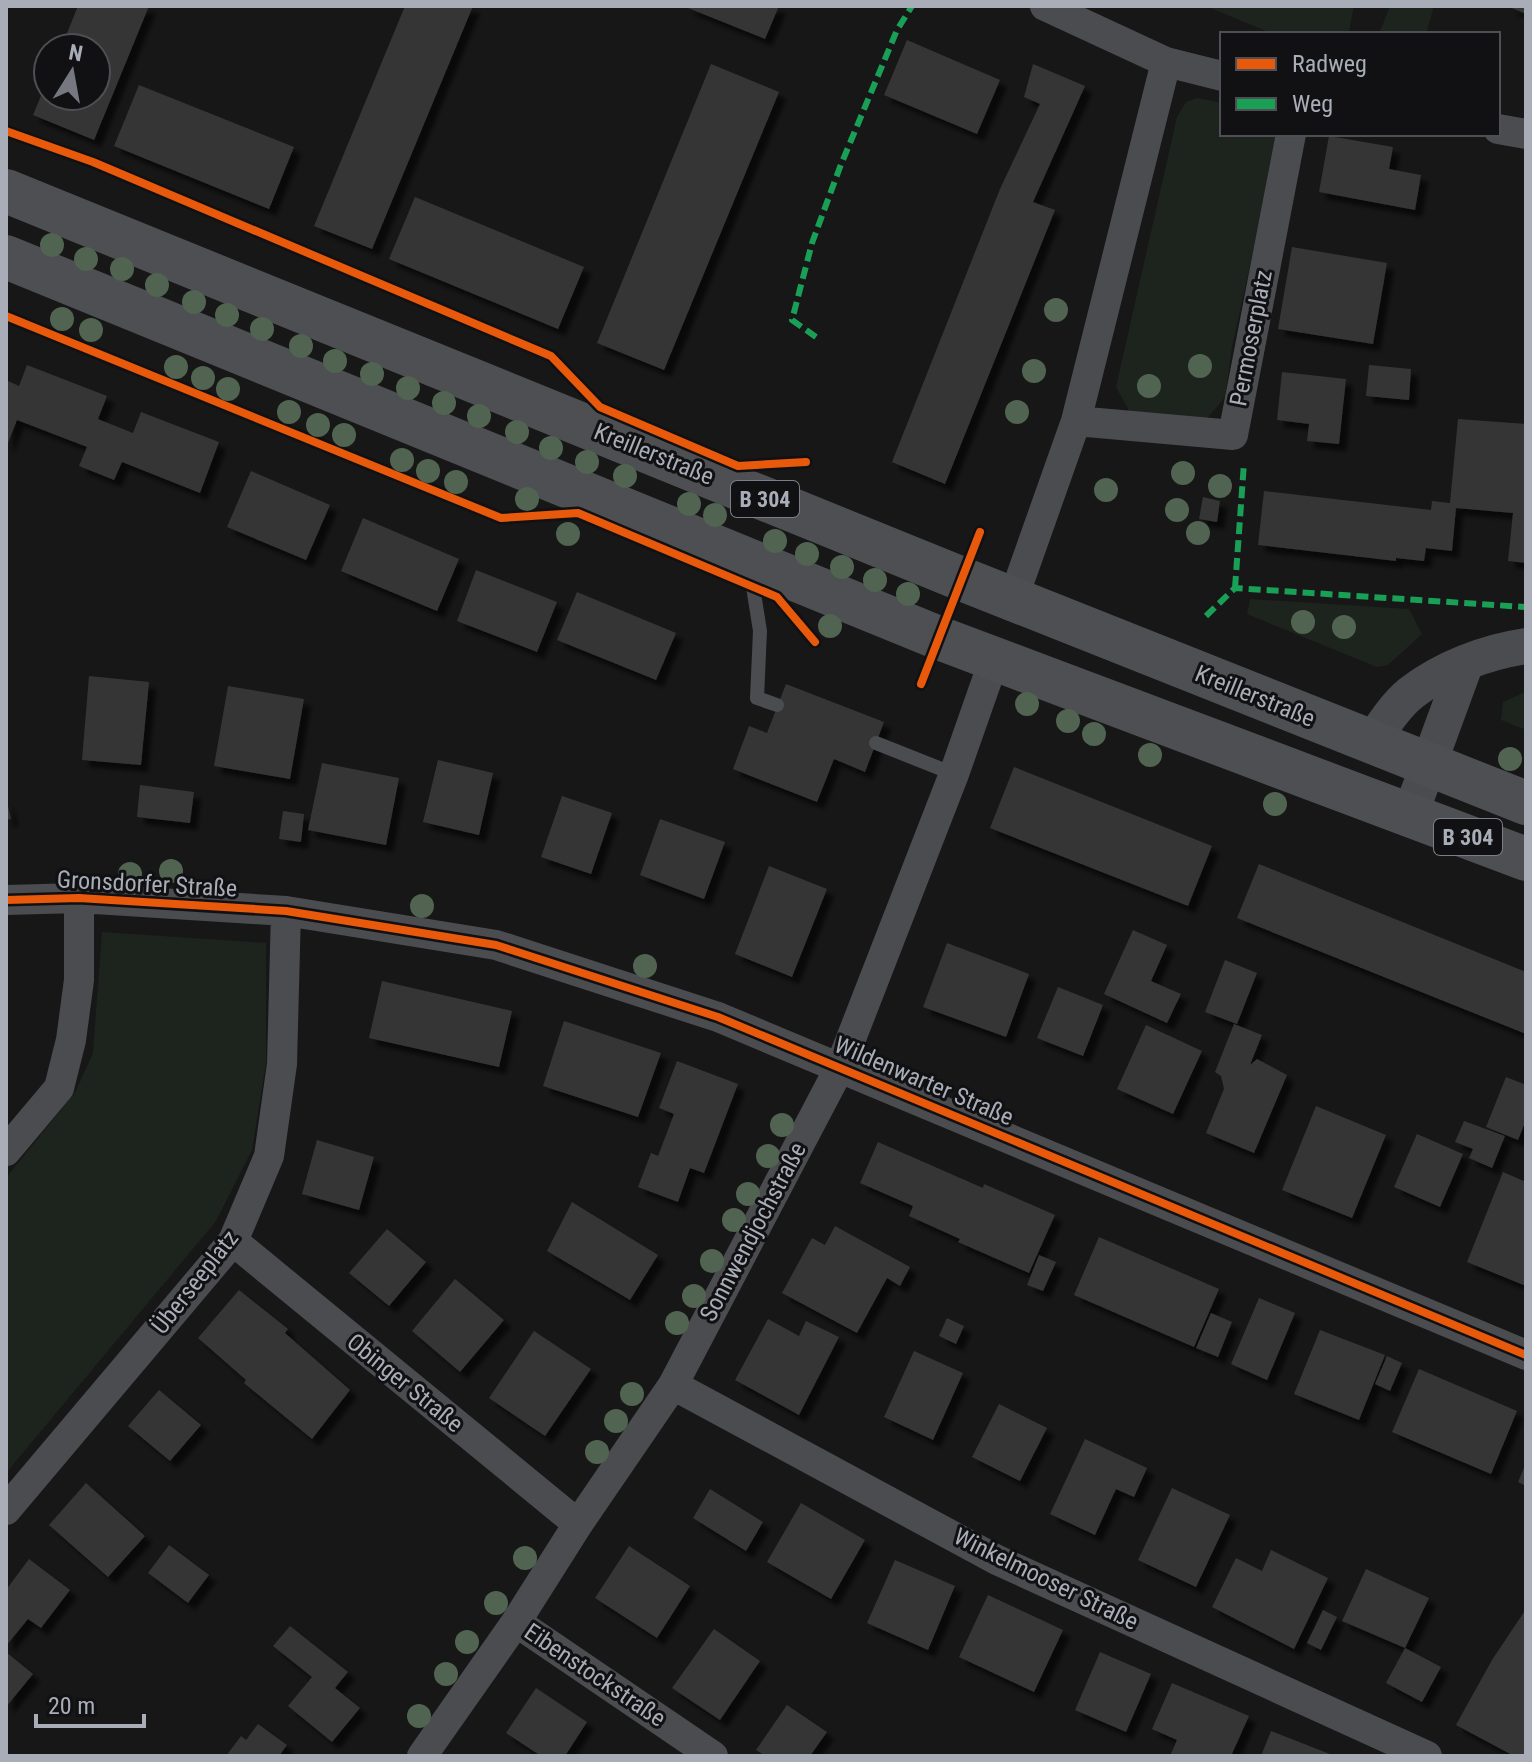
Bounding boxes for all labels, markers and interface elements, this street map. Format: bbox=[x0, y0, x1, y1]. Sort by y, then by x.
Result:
north arrow bbox=[32, 32, 112, 112]
legend bbox=[1220, 32, 1500, 136]
text: N bbox=[67, 39, 85, 66]
text: Radweg bbox=[1292, 50, 1367, 78]
text: Weg bbox=[1292, 90, 1333, 118]
street label: Permoserplatz bbox=[1224, 268, 1278, 408]
street label: Kreillerstraße bbox=[590, 417, 718, 491]
road number: B 304 bbox=[731, 481, 799, 517]
street label: Kreillerstraße bbox=[1191, 659, 1319, 733]
road number: B 304 bbox=[1434, 819, 1502, 855]
street label: Gronsdorfer Straße bbox=[56, 865, 238, 903]
street label: Wildenwarter Straße bbox=[830, 1031, 1018, 1131]
street label: Sonnwendjochstraße bbox=[694, 1138, 812, 1326]
street label: Überseeplatz bbox=[146, 1225, 244, 1339]
street label: Obinger Straße bbox=[341, 1328, 469, 1438]
street label: Winkelmooser Straße bbox=[949, 1522, 1143, 1636]
street label: Eibenstockstraße bbox=[519, 1618, 671, 1732]
scale bar bbox=[36, 1678, 144, 1728]
text: 20 m bbox=[48, 1692, 95, 1720]

